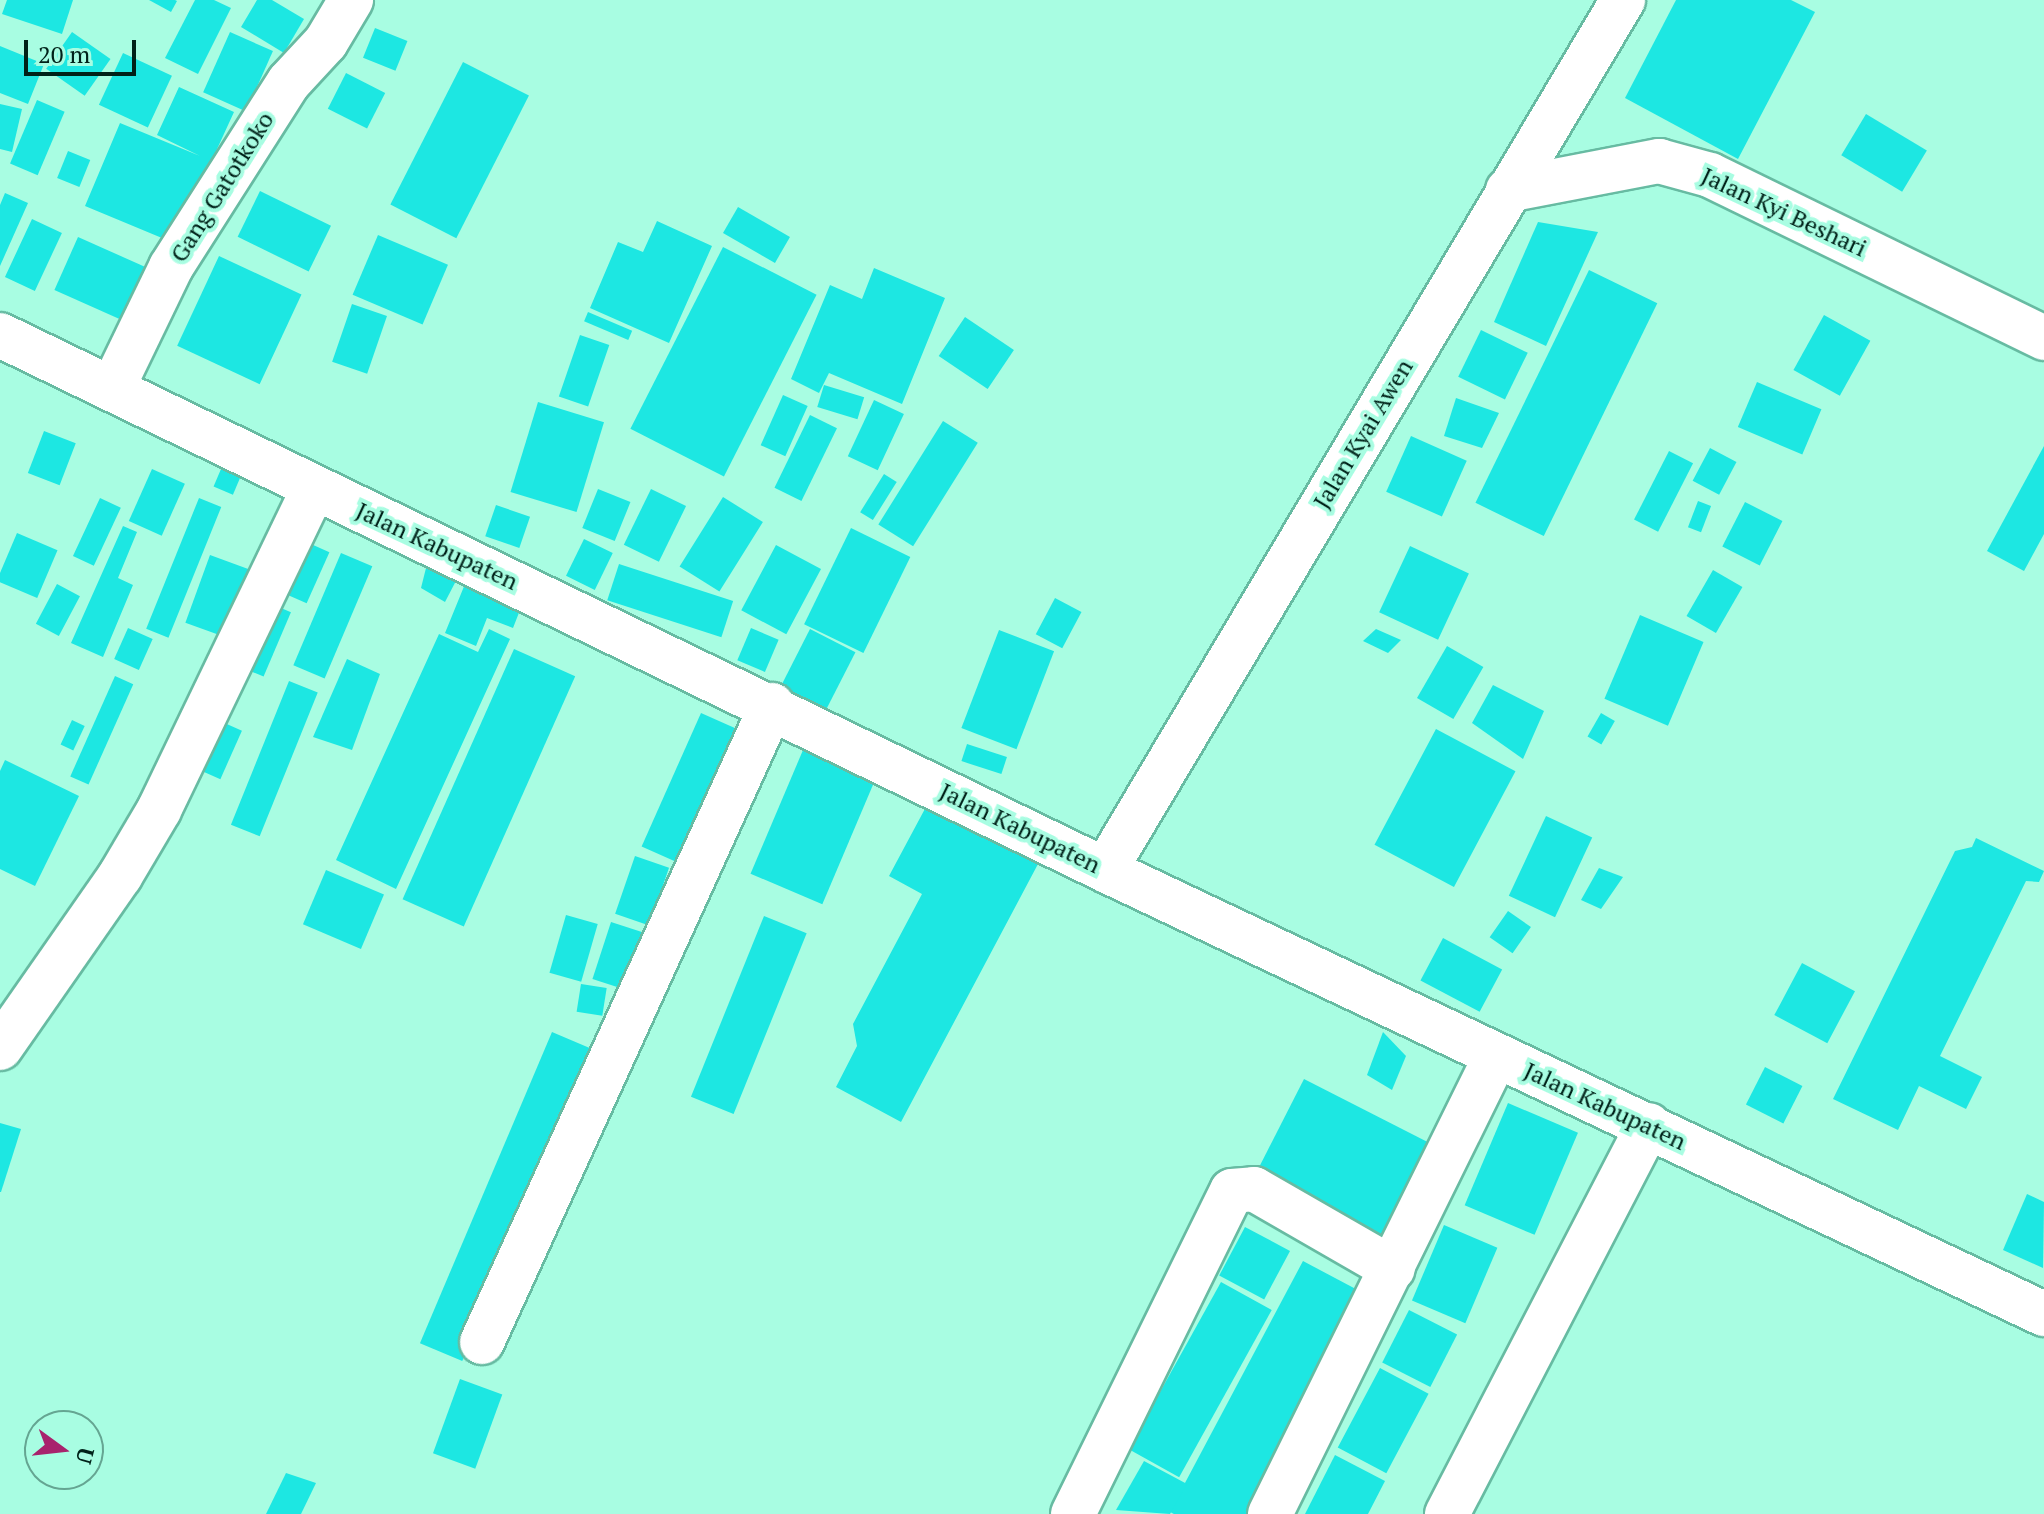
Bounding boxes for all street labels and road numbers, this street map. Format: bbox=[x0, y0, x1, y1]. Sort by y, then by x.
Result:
street label: Gang Gatotkoko bbox=[164, 107, 280, 267]
street label: Jalan Kyi Beshari bbox=[1697, 161, 1871, 263]
street label: Jalan Kyai Awen bbox=[1307, 354, 1419, 514]
street label: Jalan Kabupaten bbox=[352, 496, 522, 596]
street label: Jalan Kabupaten bbox=[935, 777, 1105, 879]
street label: Jalan Kabupaten bbox=[1520, 1056, 1690, 1156]

